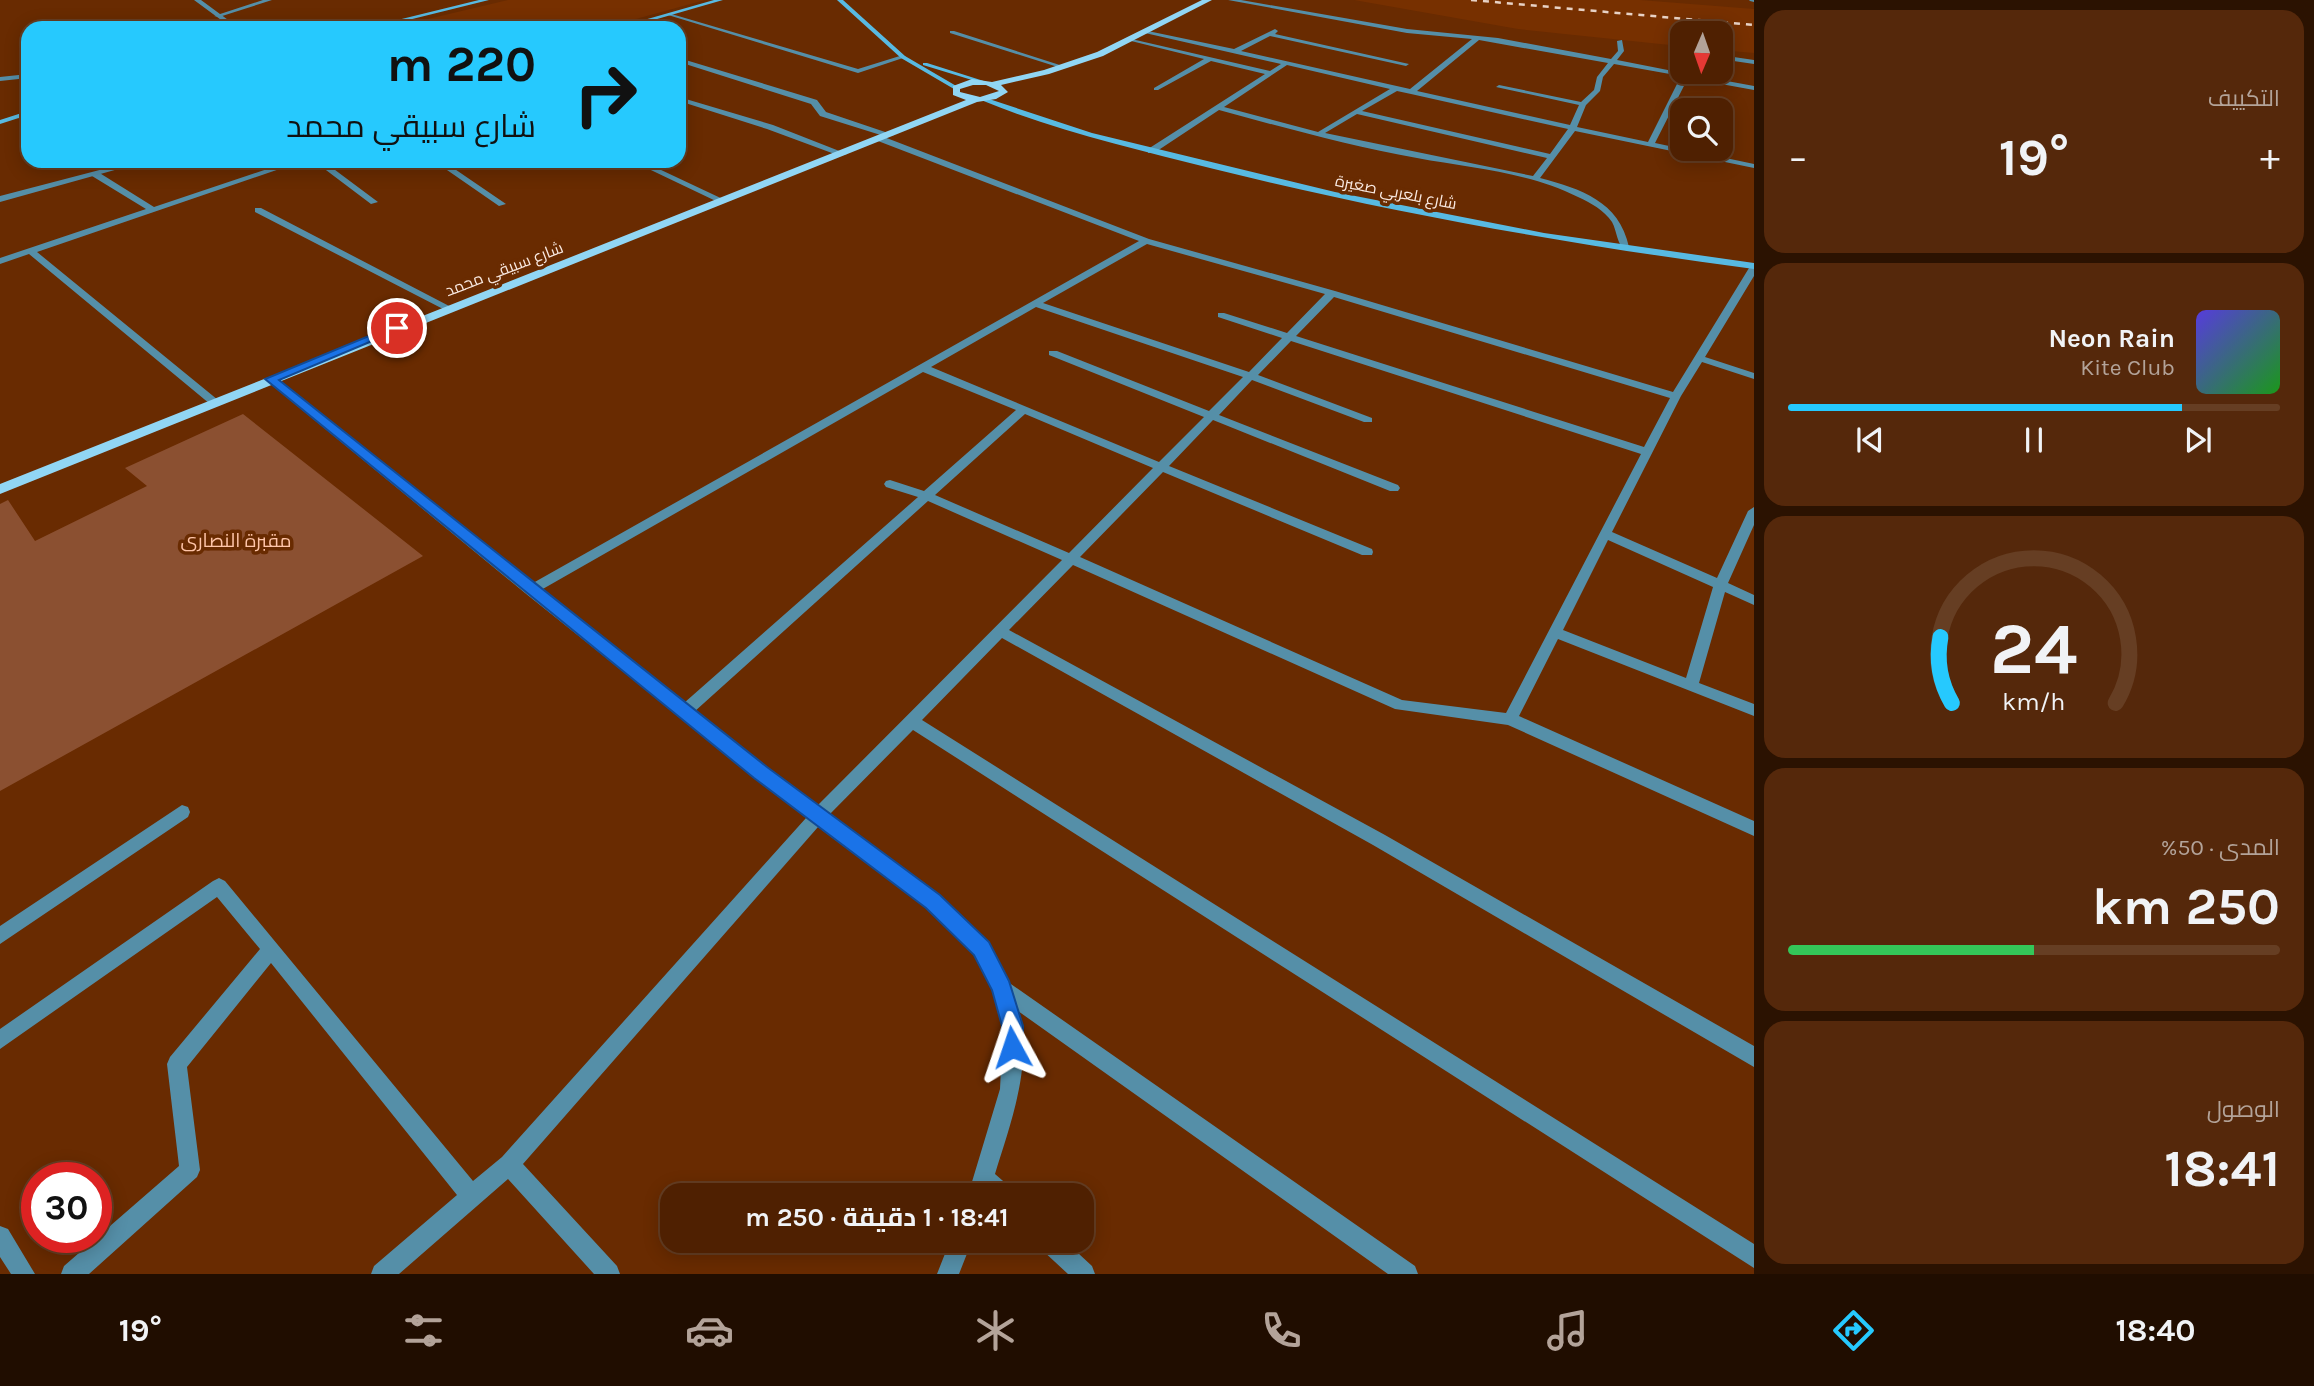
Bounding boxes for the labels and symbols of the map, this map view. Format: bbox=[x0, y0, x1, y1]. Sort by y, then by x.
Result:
north arrow bbox=[1670, 21, 1732, 84]
street label: شارع بلعربي صغيرة bbox=[1333, 171, 1458, 217]
street label: شارع سبيقي محمد bbox=[442, 238, 567, 304]
pin bbox=[367, 298, 427, 358]
park label: مقبرة النصارى bbox=[181, 530, 292, 552]
position arrow bbox=[975, 1010, 1049, 1084]
speed limit sign: 30 bbox=[21, 1162, 112, 1253]

